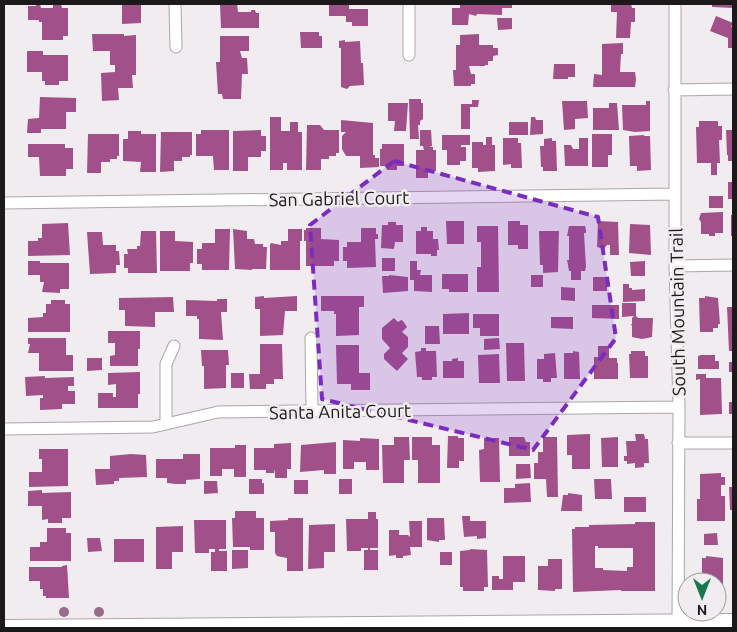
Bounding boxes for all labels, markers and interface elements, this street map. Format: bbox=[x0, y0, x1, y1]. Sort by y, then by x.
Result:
street label: San Gabriel Court bbox=[269, 187, 409, 209]
street label: South Mountain Trail bbox=[666, 228, 688, 396]
street label: Santa Anita Court bbox=[269, 400, 411, 422]
north arrow bbox=[677, 572, 727, 622]
text: N bbox=[697, 602, 707, 618]

